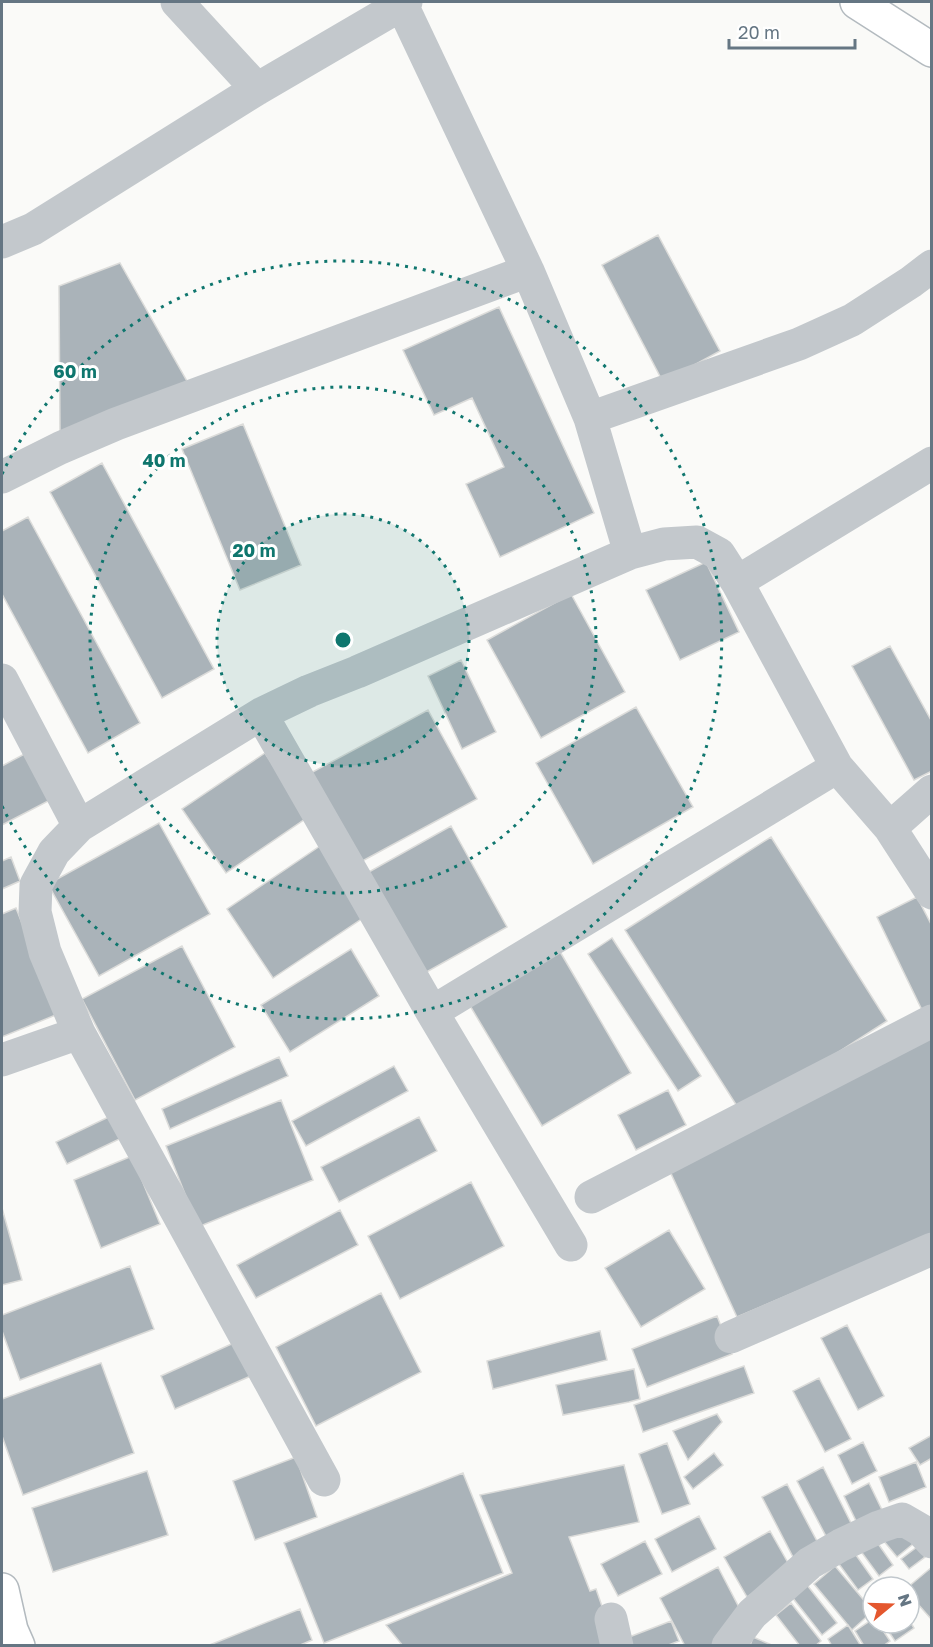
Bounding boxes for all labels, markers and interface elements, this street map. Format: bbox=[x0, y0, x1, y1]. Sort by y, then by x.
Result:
scale bar bbox=[729, 12, 855, 50]
text: 20 m bbox=[738, 21, 780, 43]
text: 60 m bbox=[53, 360, 97, 382]
text: 40 m bbox=[142, 449, 186, 471]
text: 20 m bbox=[233, 539, 275, 561]
centre of rings bbox=[333, 630, 353, 650]
north arrow bbox=[861, 1575, 921, 1635]
text: N bbox=[894, 1591, 917, 1609]

